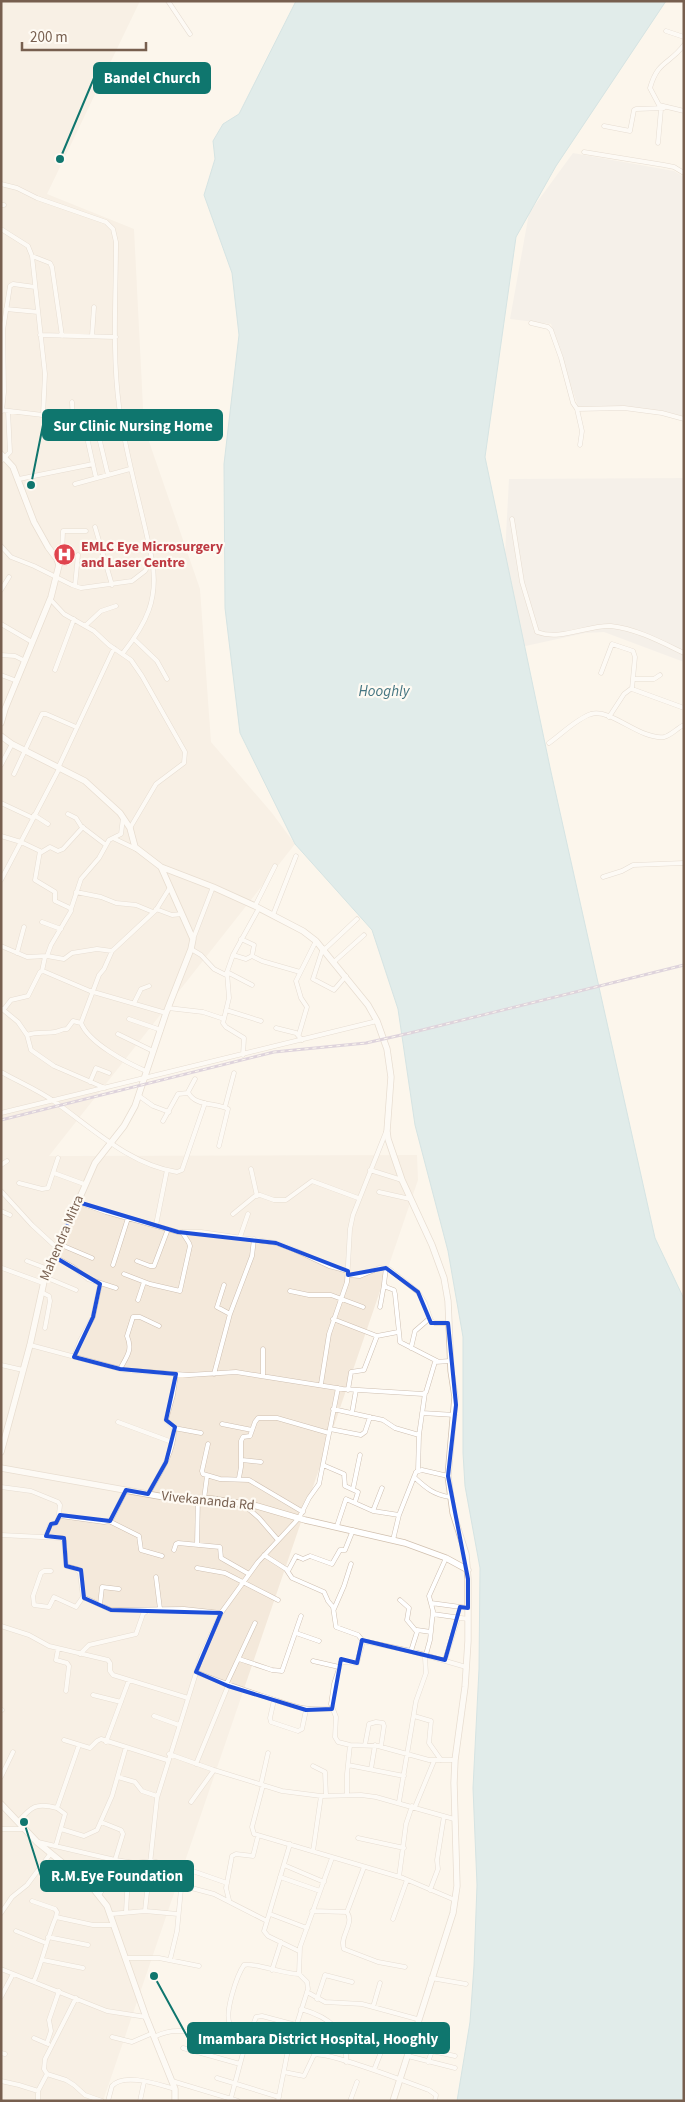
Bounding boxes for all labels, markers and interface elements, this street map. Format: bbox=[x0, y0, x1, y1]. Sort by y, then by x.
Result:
scale bar bbox=[22, 20, 146, 52]
text: 200 m bbox=[30, 27, 68, 48]
callout: Bandel Church bbox=[94, 63, 210, 93]
text: Bandel Church bbox=[104, 68, 200, 89]
callout: Sur Clinic Nursing Home bbox=[43, 410, 222, 440]
text: Sur Clinic Nursing Home bbox=[53, 416, 213, 437]
place label: EMLC Eye Microsurgery and Laser Centre bbox=[81, 537, 224, 573]
hospital icon: EMLC Eye Microsurgery and Laser Centre bbox=[53, 543, 77, 567]
water label: Hooghly bbox=[358, 681, 411, 702]
street label: Mahendra Mitra bbox=[35, 1192, 89, 1284]
street label: Vivekananda Rd bbox=[160, 1486, 256, 1516]
callout: R.M.Eye Foundation bbox=[41, 1861, 193, 1891]
text: R.M.Eye Foundation bbox=[51, 1866, 183, 1887]
callout: Imambara District Hospital, Hooghly bbox=[188, 2023, 449, 2053]
text: Imambara District Hospital, Hooghly bbox=[198, 2029, 439, 2050]

